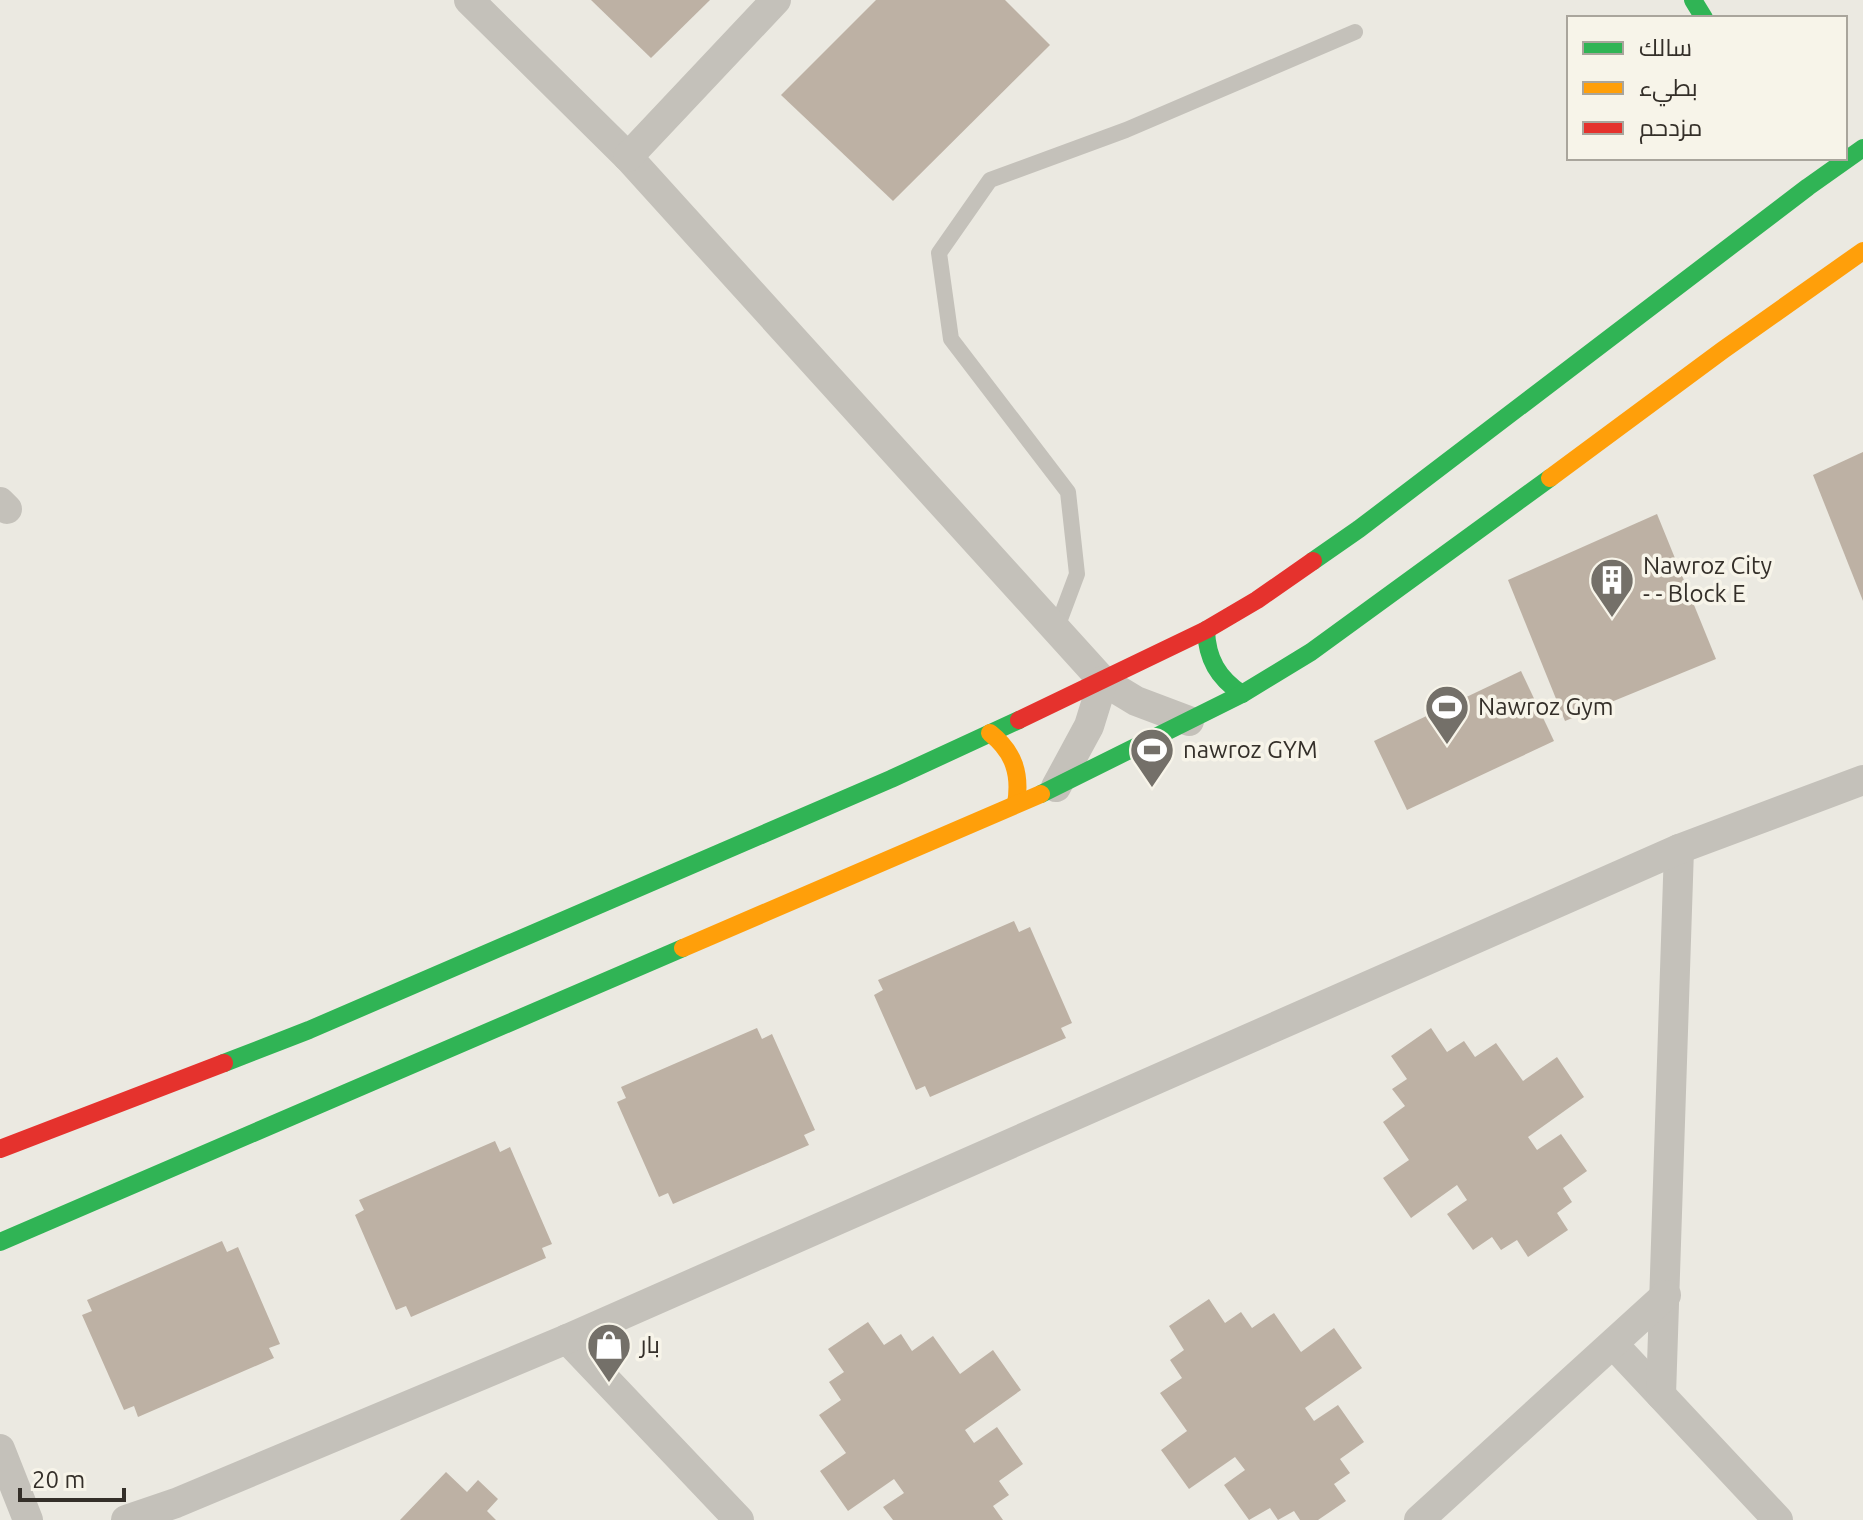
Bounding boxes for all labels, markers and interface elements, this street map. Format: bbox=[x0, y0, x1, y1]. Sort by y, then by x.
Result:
legend bbox=[1567, 16, 1847, 160]
text: سالك bbox=[1639, 34, 1692, 61]
text: بطيء bbox=[1639, 74, 1698, 107]
text: مزدحم bbox=[1639, 114, 1702, 144]
place label: Nawroz City - - Block E bbox=[1643, 552, 1773, 607]
building icon: Nawroz City - - Block E bbox=[1588, 556, 1636, 619]
sports icon: Nawroz Gym bbox=[1423, 683, 1471, 746]
place label: Nawroz Gym bbox=[1478, 693, 1614, 720]
sports icon: nawroz GYM bbox=[1128, 726, 1176, 789]
place label: nawroz GYM bbox=[1183, 736, 1318, 763]
shop icon: بار bbox=[585, 1321, 633, 1384]
place label: بار bbox=[638, 1331, 660, 1358]
scale bar bbox=[20, 1452, 124, 1502]
text: 20 m bbox=[32, 1466, 85, 1493]

